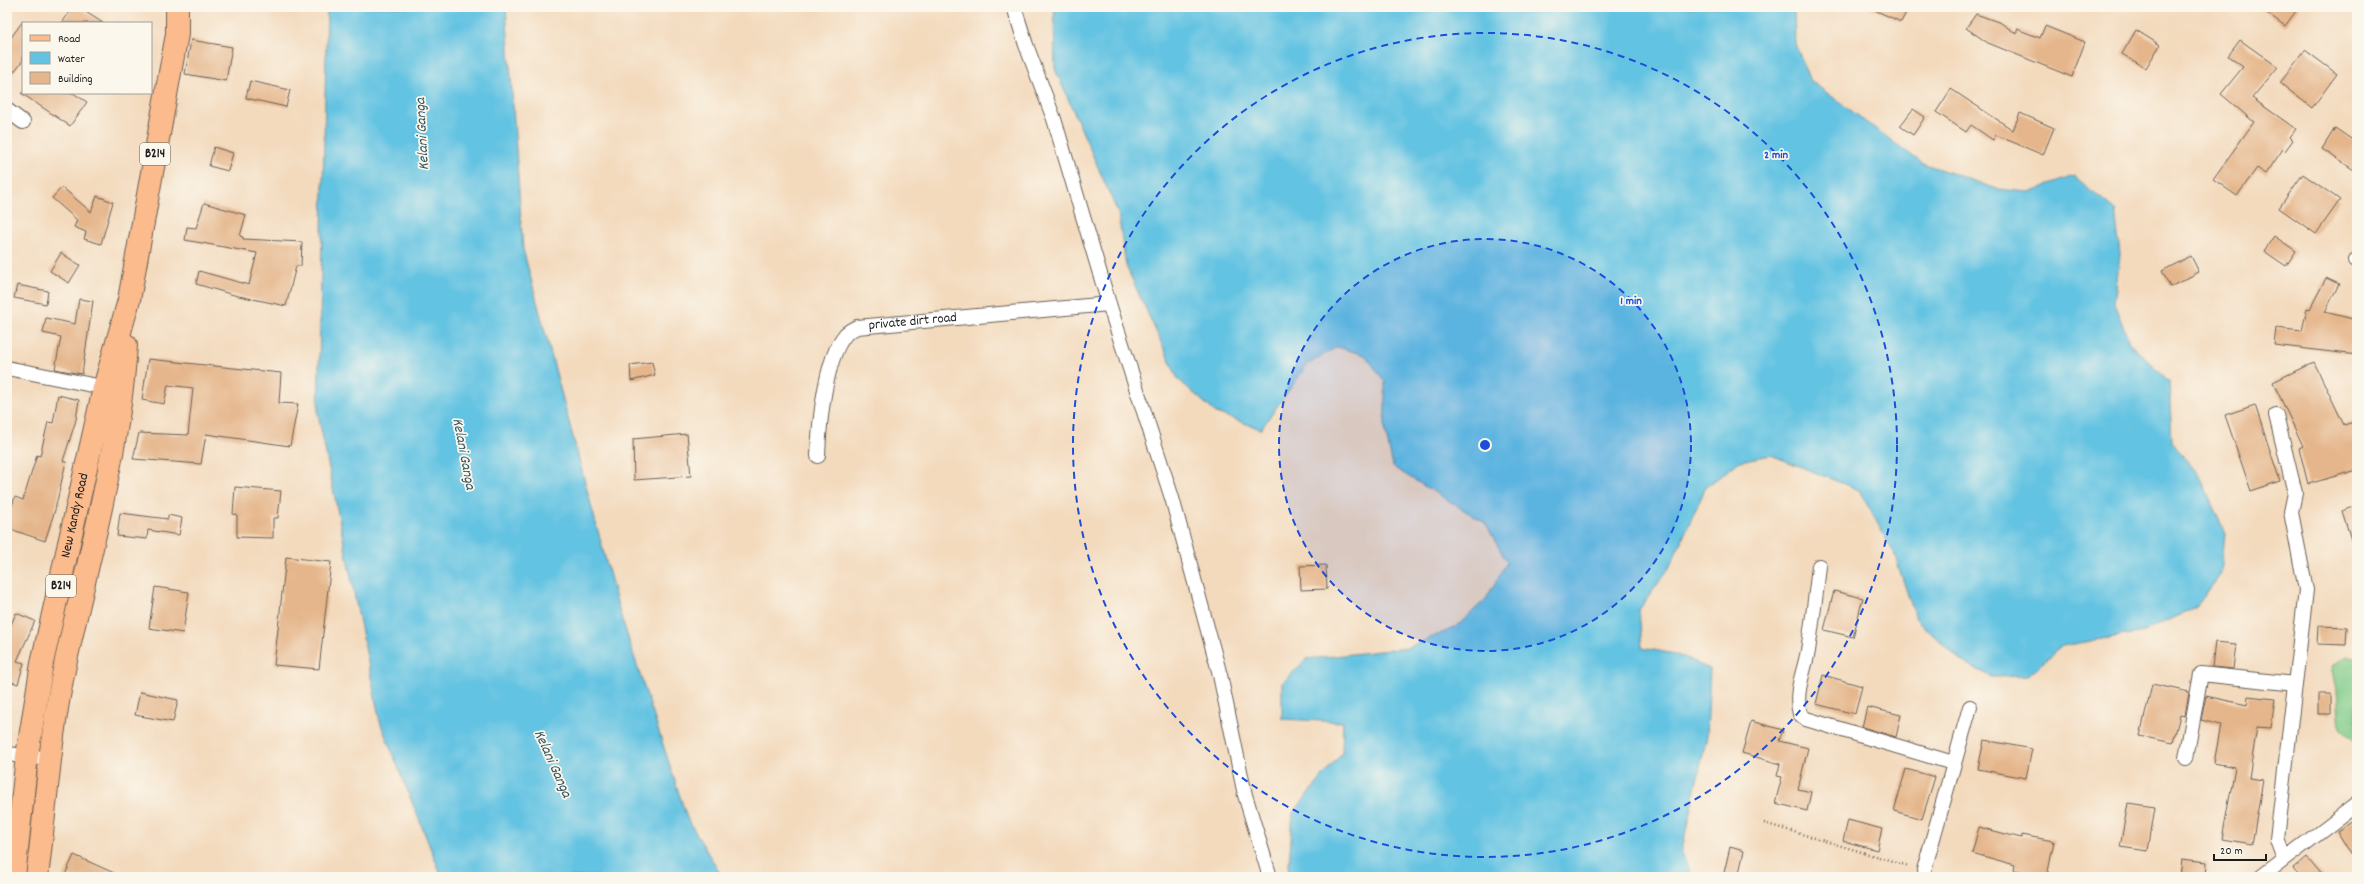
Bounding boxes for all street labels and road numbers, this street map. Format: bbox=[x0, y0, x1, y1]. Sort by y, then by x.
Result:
road number: B214 bbox=[140, 143, 170, 165]
street label: private dirt road bbox=[868, 308, 958, 336]
street label: New Kandy Road bbox=[56, 471, 95, 560]
road number: B214 bbox=[46, 575, 76, 597]

